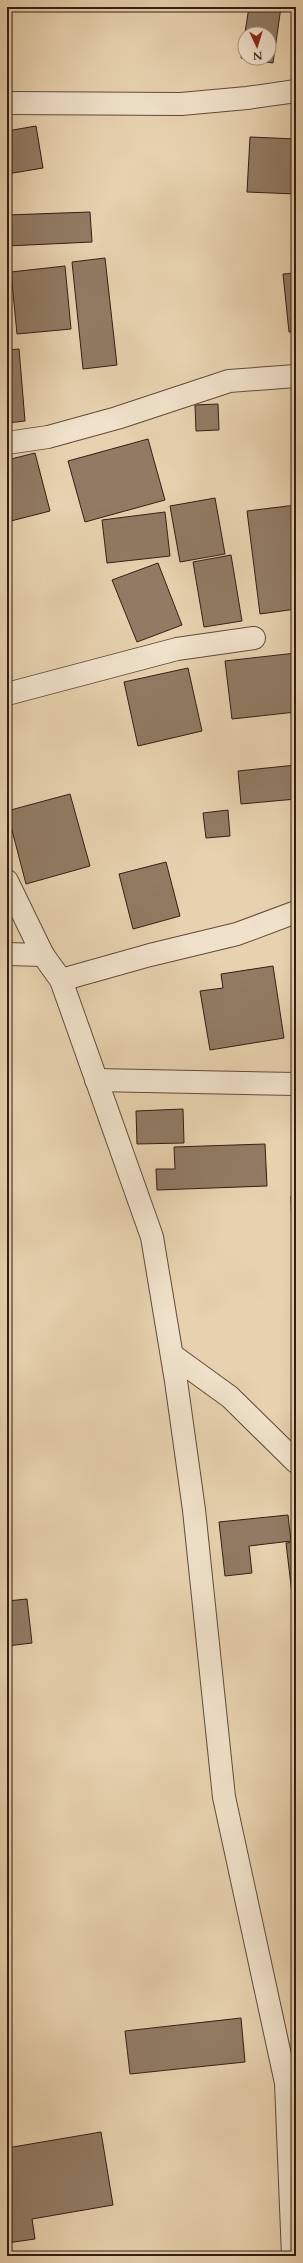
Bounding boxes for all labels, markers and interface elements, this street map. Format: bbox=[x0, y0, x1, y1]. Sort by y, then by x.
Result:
north arrow bbox=[237, 26, 277, 66]
text: N bbox=[252, 48, 263, 63]

